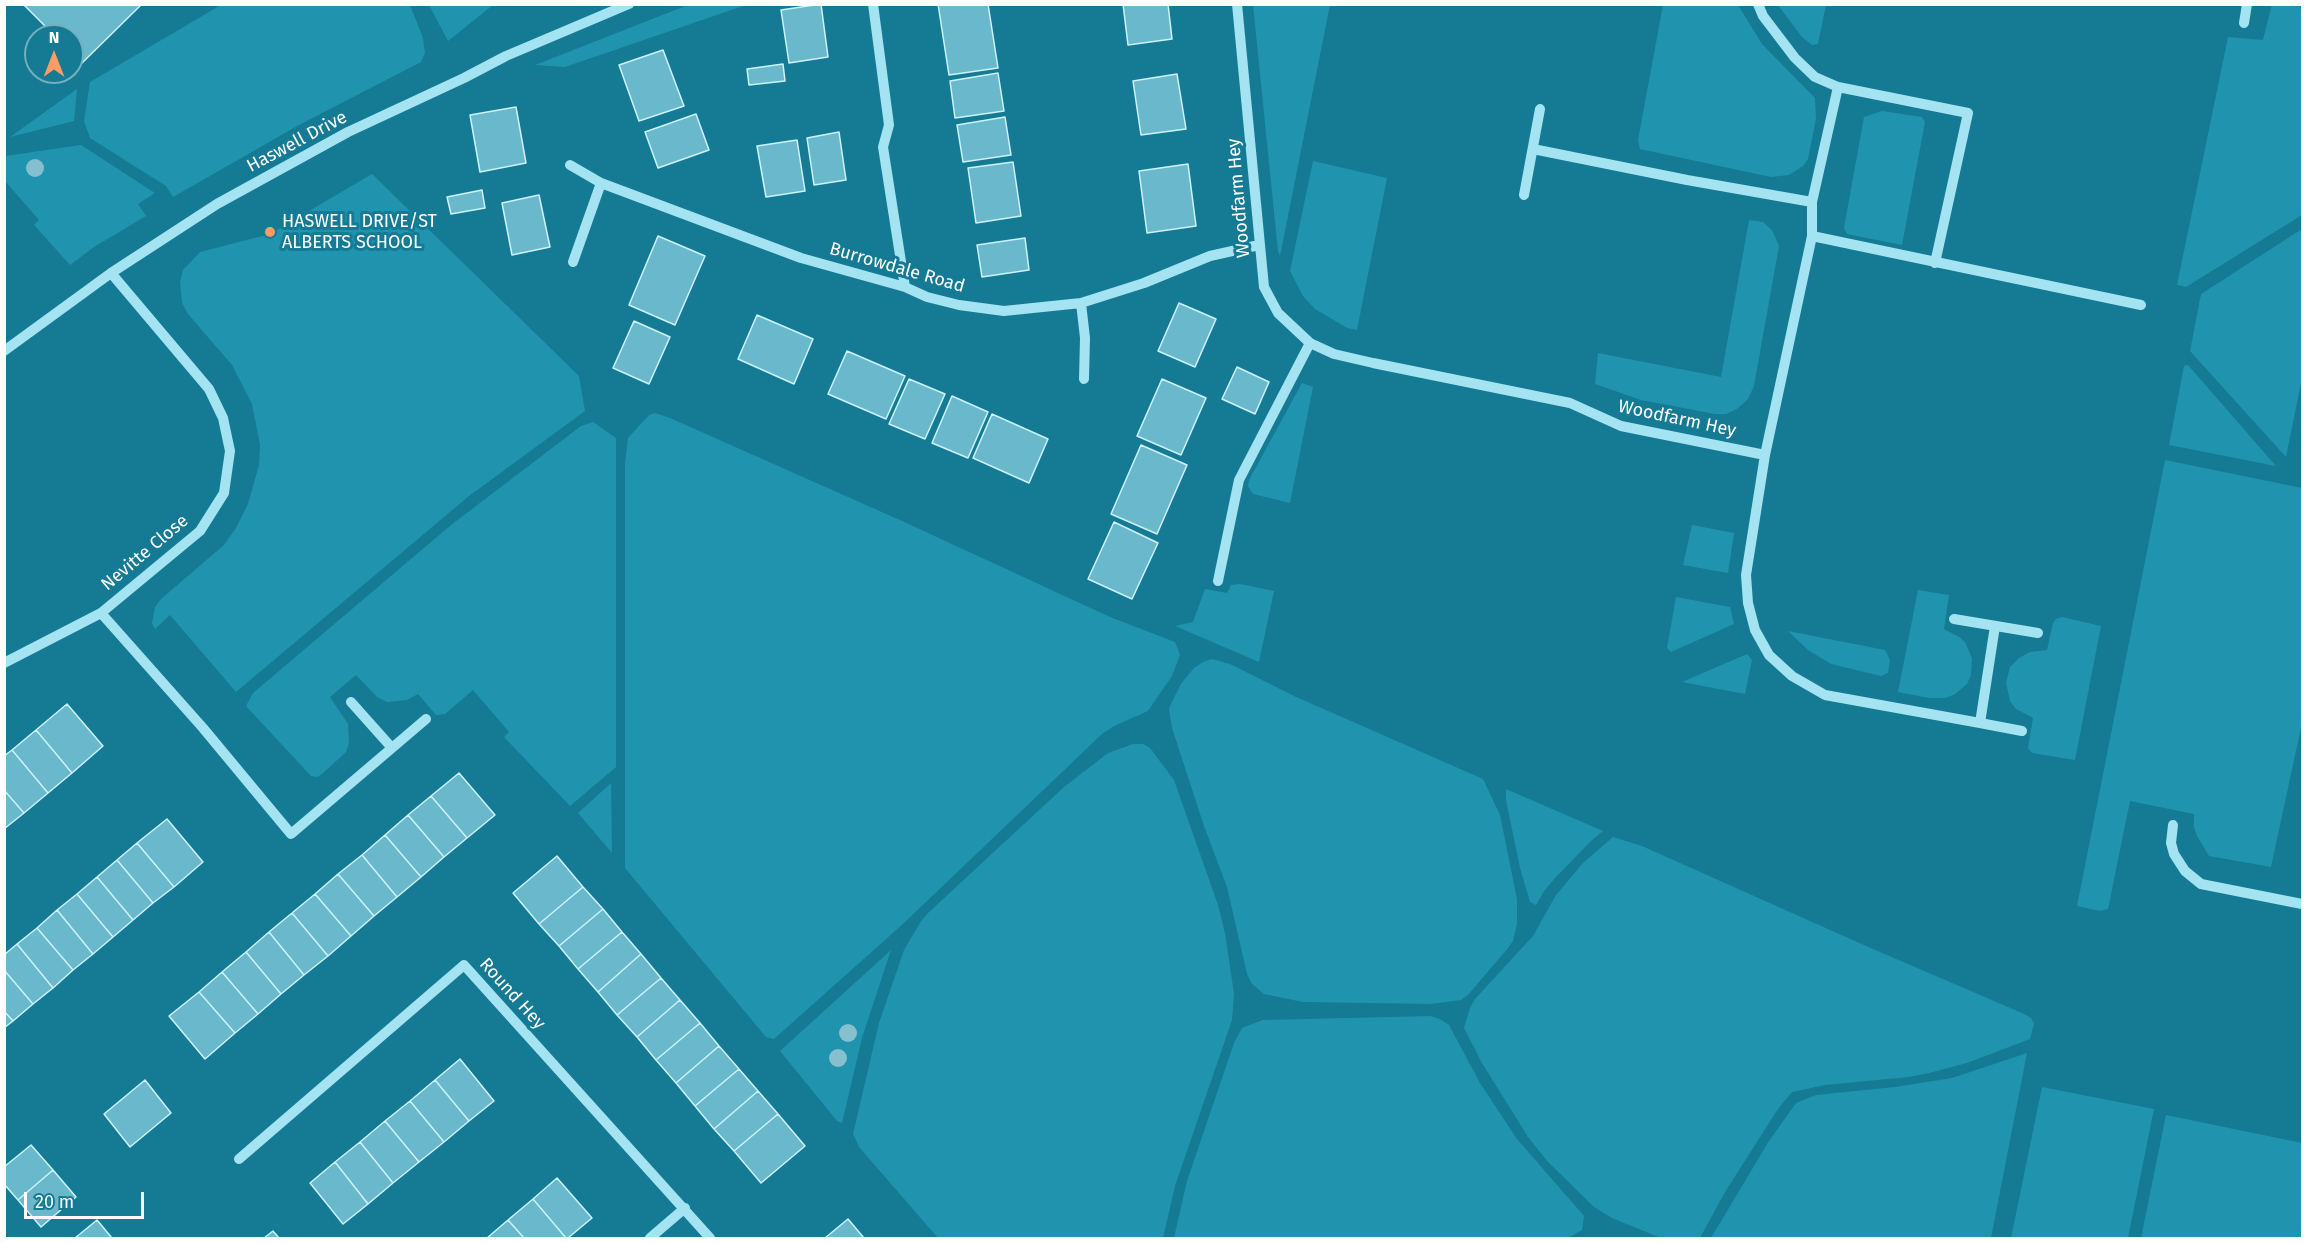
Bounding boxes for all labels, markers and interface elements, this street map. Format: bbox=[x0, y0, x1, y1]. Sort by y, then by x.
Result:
north arrow bbox=[24, 24, 84, 84]
text: N bbox=[49, 28, 59, 47]
street label: Haswell Drive bbox=[243, 107, 351, 177]
street label: Woodfarm Hey bbox=[1223, 137, 1255, 259]
place label: HASWELL DRIVE/ST ALBERTS SCHOOL bbox=[282, 211, 437, 254]
marker: HASWELL DRIVE/ST ALBERTS SCHOOL bbox=[263, 225, 277, 239]
street label: Burrowdale Road bbox=[827, 238, 967, 298]
street label: Woodfarm Hey bbox=[1616, 396, 1738, 442]
street label: Nevitte Close bbox=[97, 510, 193, 596]
street label: Round Hey bbox=[474, 954, 550, 1034]
scale bar bbox=[27, 1180, 147, 1218]
text: 20 m bbox=[35, 1191, 74, 1213]

